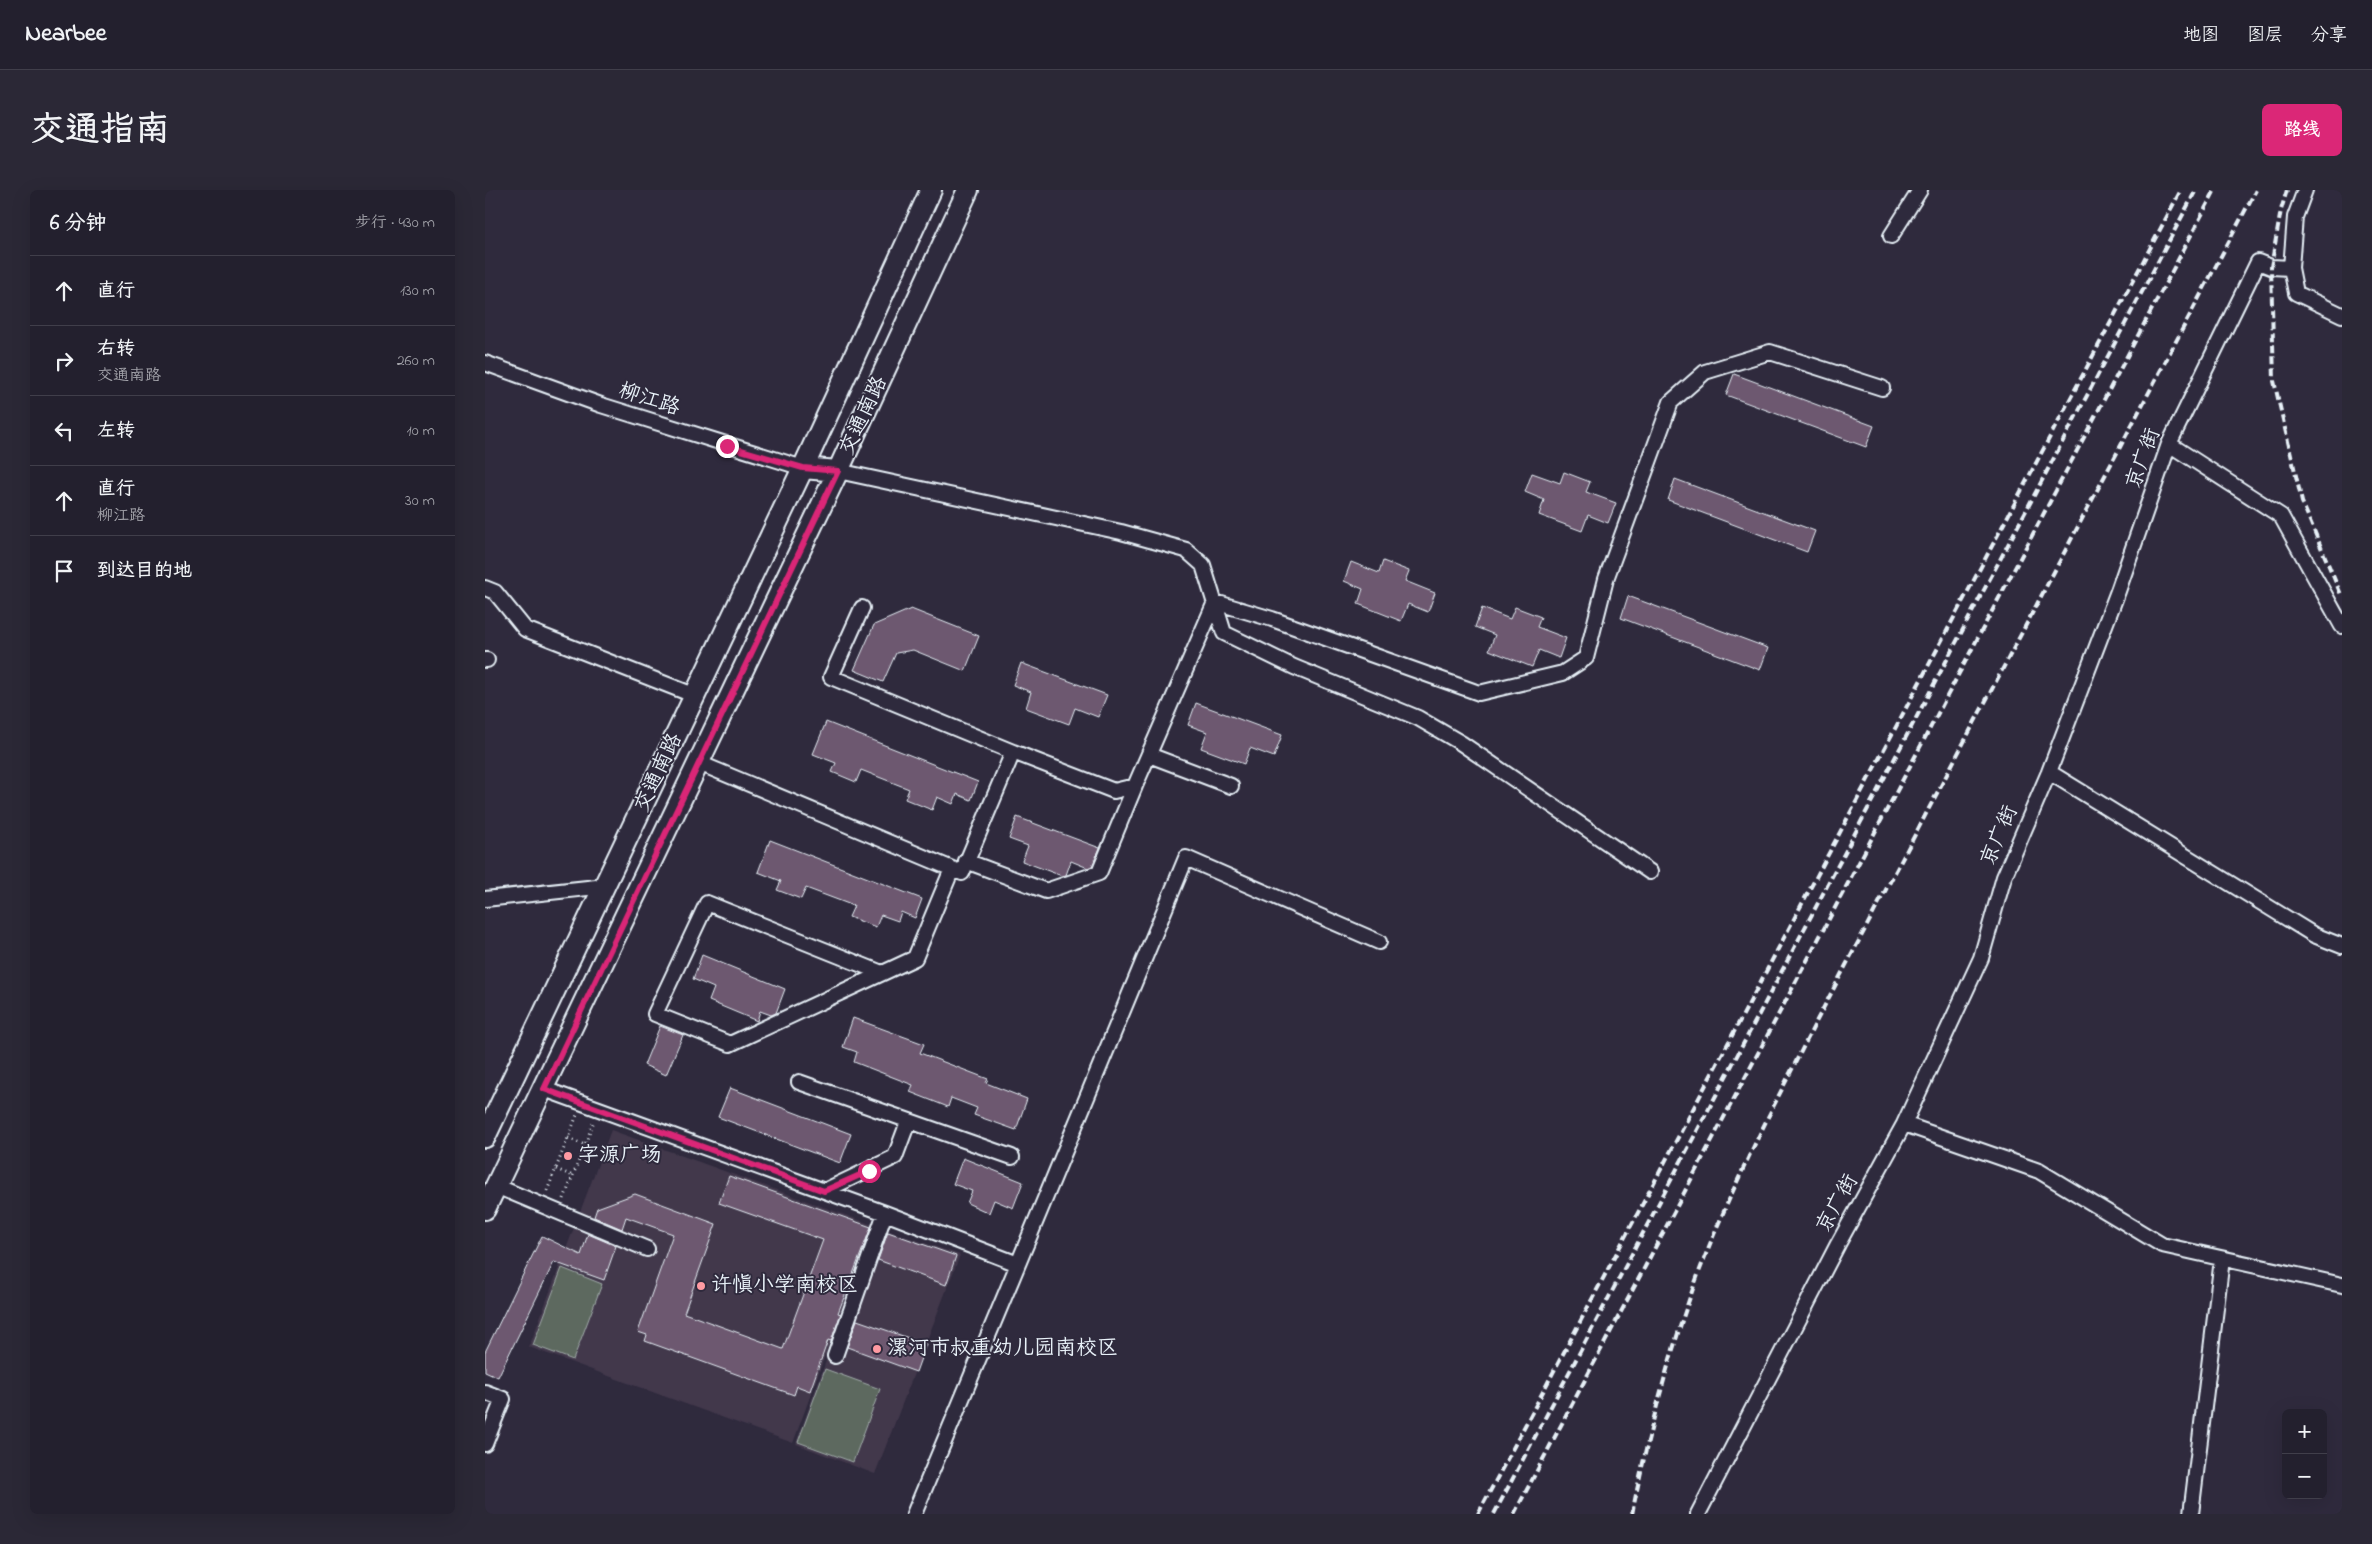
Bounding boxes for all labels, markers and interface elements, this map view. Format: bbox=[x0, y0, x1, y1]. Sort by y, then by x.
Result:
text: Nearbee bbox=[25, 17, 107, 52]
text: 地图 bbox=[2183, 23, 2219, 49]
text: 图层 bbox=[2247, 23, 2283, 49]
text: 分享 bbox=[2311, 23, 2347, 49]
button: 路线 bbox=[2262, 104, 2342, 156]
text: 交通指南 bbox=[30, 106, 170, 157]
text: 6 分钟 bbox=[50, 209, 107, 239]
text: 步行 · 430 m bbox=[355, 211, 435, 235]
icon: ahead bbox=[50, 277, 78, 305]
text: 直行 bbox=[97, 278, 135, 305]
text: 130 m bbox=[400, 279, 435, 303]
text: 右转 bbox=[97, 336, 135, 363]
icon: right bbox=[50, 347, 78, 375]
text: 260 m bbox=[397, 349, 435, 373]
text: 交通南路 bbox=[97, 364, 161, 388]
street label: 交通南路 bbox=[833, 372, 895, 460]
street label: 柳江路 bbox=[614, 376, 684, 424]
icon: left bbox=[50, 417, 78, 445]
text: 左转 bbox=[97, 418, 135, 445]
text: 10 m bbox=[407, 419, 435, 443]
street label: 京广街 bbox=[2119, 424, 2169, 494]
route end bbox=[716, 435, 739, 458]
text: 直行 bbox=[97, 476, 135, 503]
icon: ahead bbox=[50, 487, 78, 515]
text: 30 m bbox=[405, 489, 435, 513]
text: 柳江路 bbox=[97, 504, 145, 528]
icon: arrive bbox=[50, 557, 78, 585]
text: 到达目的地 bbox=[97, 558, 192, 585]
street label: 交通南路 bbox=[628, 729, 690, 817]
street label: 京广街 bbox=[1974, 801, 2026, 871]
place label: 字源广场 bbox=[578, 1141, 662, 1171]
marker: 字源广场 bbox=[562, 1150, 574, 1162]
route start bbox=[858, 1160, 881, 1183]
street label: 京广街 bbox=[1810, 1169, 1866, 1239]
place label: 许慎小学南校区 bbox=[711, 1271, 858, 1301]
marker: 许慎小学南校区 bbox=[695, 1280, 707, 1292]
place label: 漯河市叔重幼儿园南校区 bbox=[887, 1334, 1118, 1364]
marker: 漯河市叔重幼儿园南校区 bbox=[871, 1343, 883, 1355]
map controls bbox=[2282, 1409, 2327, 1499]
button: + bbox=[2282, 1409, 2327, 1454]
button: − bbox=[2282, 1454, 2327, 1499]

